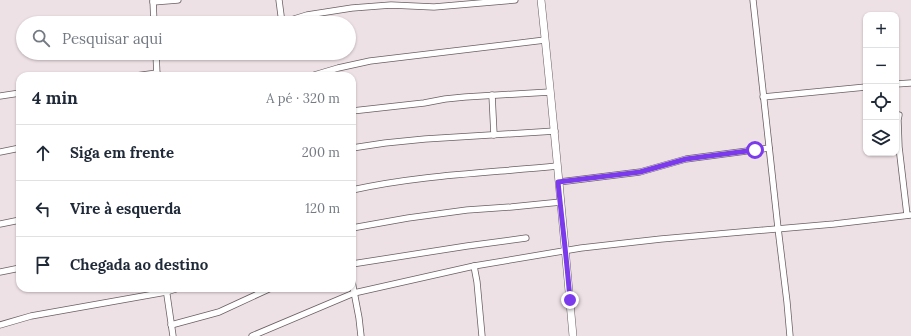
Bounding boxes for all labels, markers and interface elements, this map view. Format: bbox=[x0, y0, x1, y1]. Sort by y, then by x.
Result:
map controls bbox=[863, 12, 899, 156]
button: + bbox=[863, 12, 899, 48]
search box bbox=[16, 16, 356, 60]
icon: search bbox=[30, 27, 52, 49]
text: Pesquisar aqui bbox=[62, 29, 162, 48]
button: − bbox=[863, 48, 899, 84]
button: locate bbox=[863, 84, 899, 120]
text: 4 min bbox=[32, 87, 78, 109]
text: A pé · 320 m bbox=[266, 90, 340, 107]
button: layers bbox=[863, 120, 899, 156]
route start bbox=[746, 141, 764, 159]
icon: ahead bbox=[32, 142, 54, 164]
text: Siga em frente bbox=[70, 143, 174, 162]
text: 200 m bbox=[302, 144, 340, 161]
icon: left bbox=[32, 198, 54, 220]
text: Vire à esquerda bbox=[70, 199, 181, 218]
text: 120 m bbox=[305, 200, 340, 217]
icon: arrive bbox=[32, 254, 54, 276]
text: Chegada ao destino bbox=[70, 255, 208, 274]
route end bbox=[561, 291, 579, 309]

